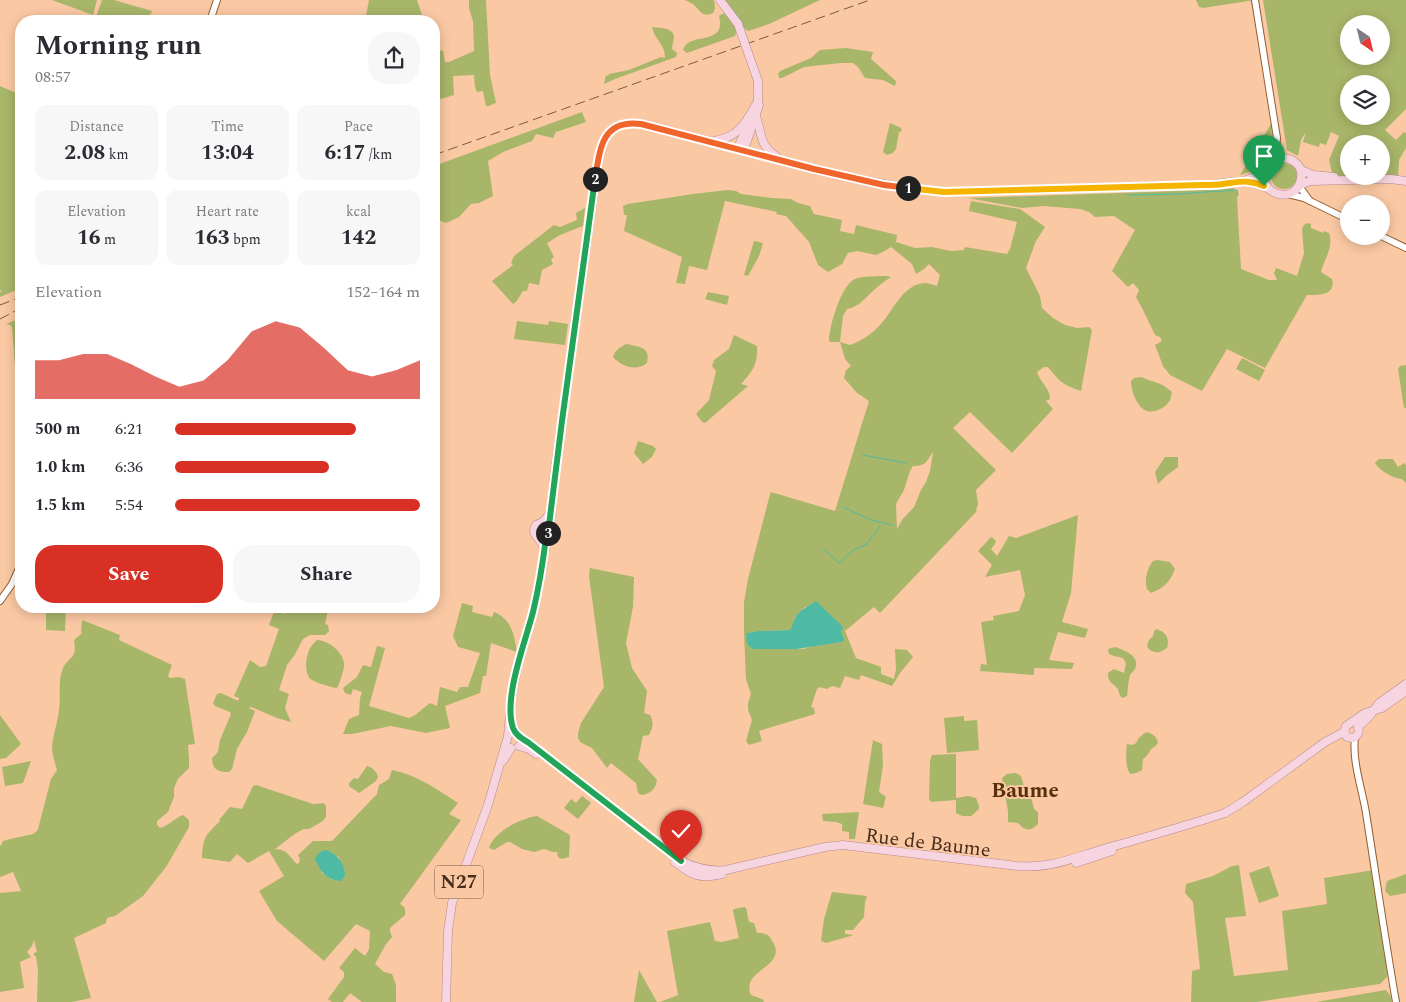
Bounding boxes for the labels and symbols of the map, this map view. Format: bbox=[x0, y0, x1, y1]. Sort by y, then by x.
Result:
north arrow bbox=[1340, 15, 1390, 65]
pin bbox=[1243, 135, 1285, 186]
pin: 2 bbox=[582, 166, 608, 192]
pin: 1 bbox=[896, 176, 920, 200]
pin: 3 bbox=[536, 520, 560, 546]
district label: Baume bbox=[991, 775, 1059, 807]
pin bbox=[660, 810, 702, 861]
street label: Rue de Baume bbox=[864, 820, 992, 866]
road number: N27 bbox=[435, 866, 483, 899]

